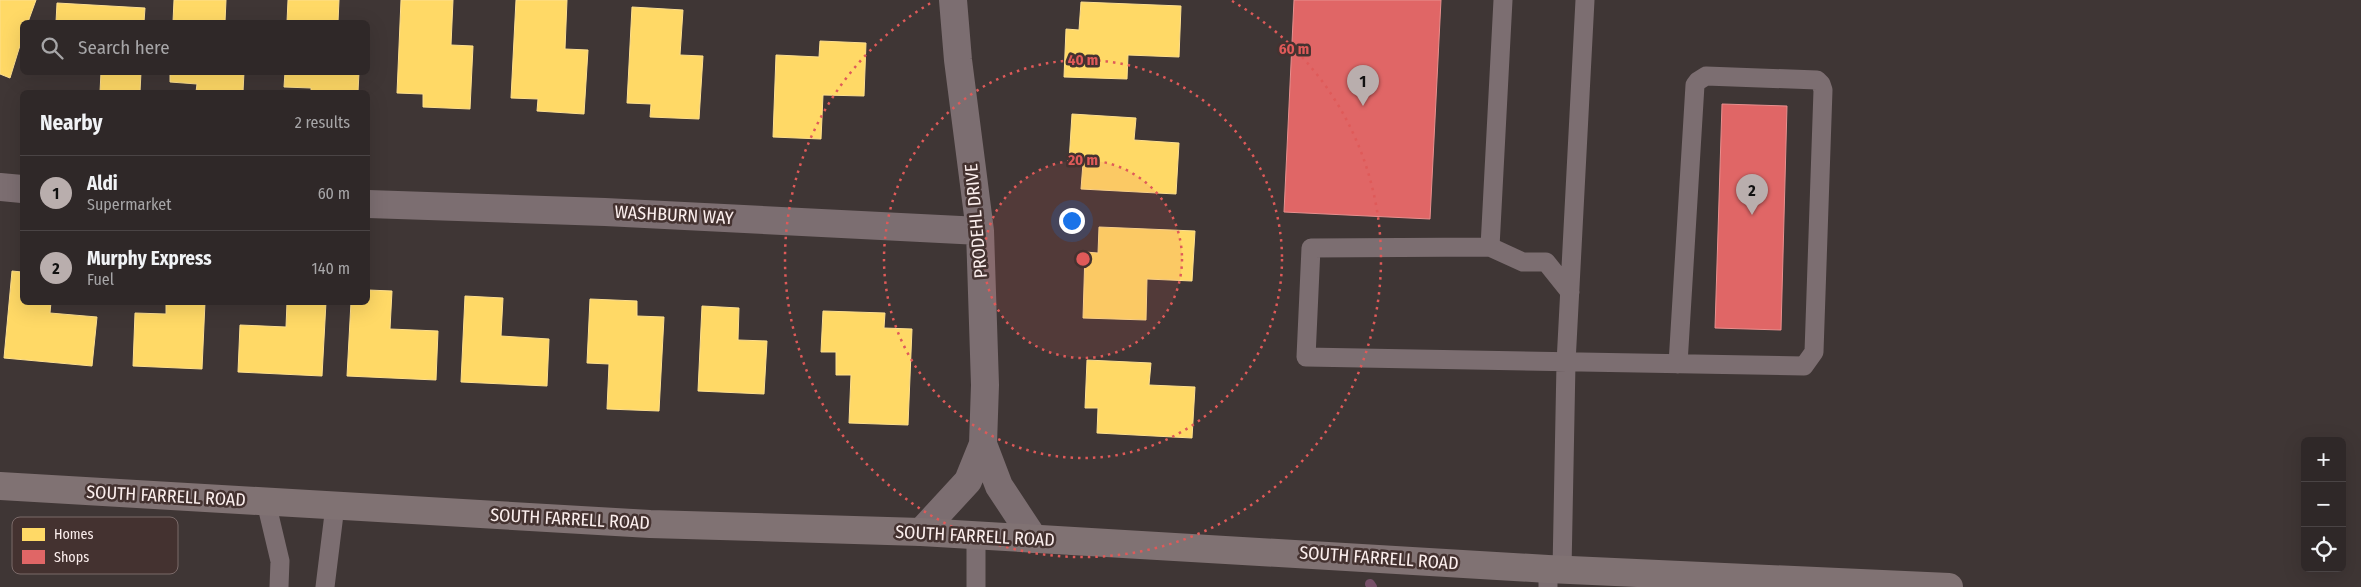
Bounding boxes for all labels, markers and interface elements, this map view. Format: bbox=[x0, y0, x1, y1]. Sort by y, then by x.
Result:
search box bbox=[20, 20, 370, 75]
icon: search bbox=[38, 34, 66, 62]
text: Search here bbox=[78, 36, 170, 59]
text: 60 m bbox=[1279, 40, 1309, 58]
text: 40 m bbox=[1068, 51, 1098, 69]
pin: 1 bbox=[1347, 65, 1379, 106]
text: Nearby bbox=[40, 110, 102, 136]
text: 2 results bbox=[295, 113, 350, 132]
text: 20 m bbox=[1067, 151, 1098, 169]
street label: PRODEHL DRIVE bbox=[960, 163, 992, 279]
text: Aldi bbox=[87, 172, 118, 195]
pin: 2 bbox=[1736, 174, 1768, 215]
text: 1 bbox=[53, 184, 59, 203]
text: 60 m bbox=[318, 184, 350, 203]
text: Supermarket bbox=[87, 195, 171, 214]
street label: WASHBURN WAY bbox=[614, 201, 734, 229]
your location bbox=[1059, 208, 1085, 234]
text: Murphy Express bbox=[87, 247, 211, 270]
centre of rings bbox=[1074, 250, 1092, 268]
text: 2 bbox=[52, 259, 60, 278]
text: 140 m bbox=[312, 259, 350, 278]
text: Fuel bbox=[87, 270, 114, 289]
map controls bbox=[2301, 437, 2346, 572]
button: + bbox=[2301, 437, 2346, 482]
street label: SOUTH FARRELL ROAD bbox=[86, 481, 246, 511]
button: − bbox=[2301, 482, 2346, 527]
street label: SOUTH FARRELL ROAD bbox=[490, 504, 650, 534]
legend bbox=[12, 517, 178, 574]
street label: SOUTH FARRELL ROAD bbox=[895, 521, 1055, 551]
text: Homes bbox=[54, 526, 94, 543]
button: locate bbox=[2301, 527, 2346, 572]
street label: SOUTH FARRELL ROAD bbox=[1299, 541, 1459, 575]
text: Shops bbox=[54, 549, 89, 566]

